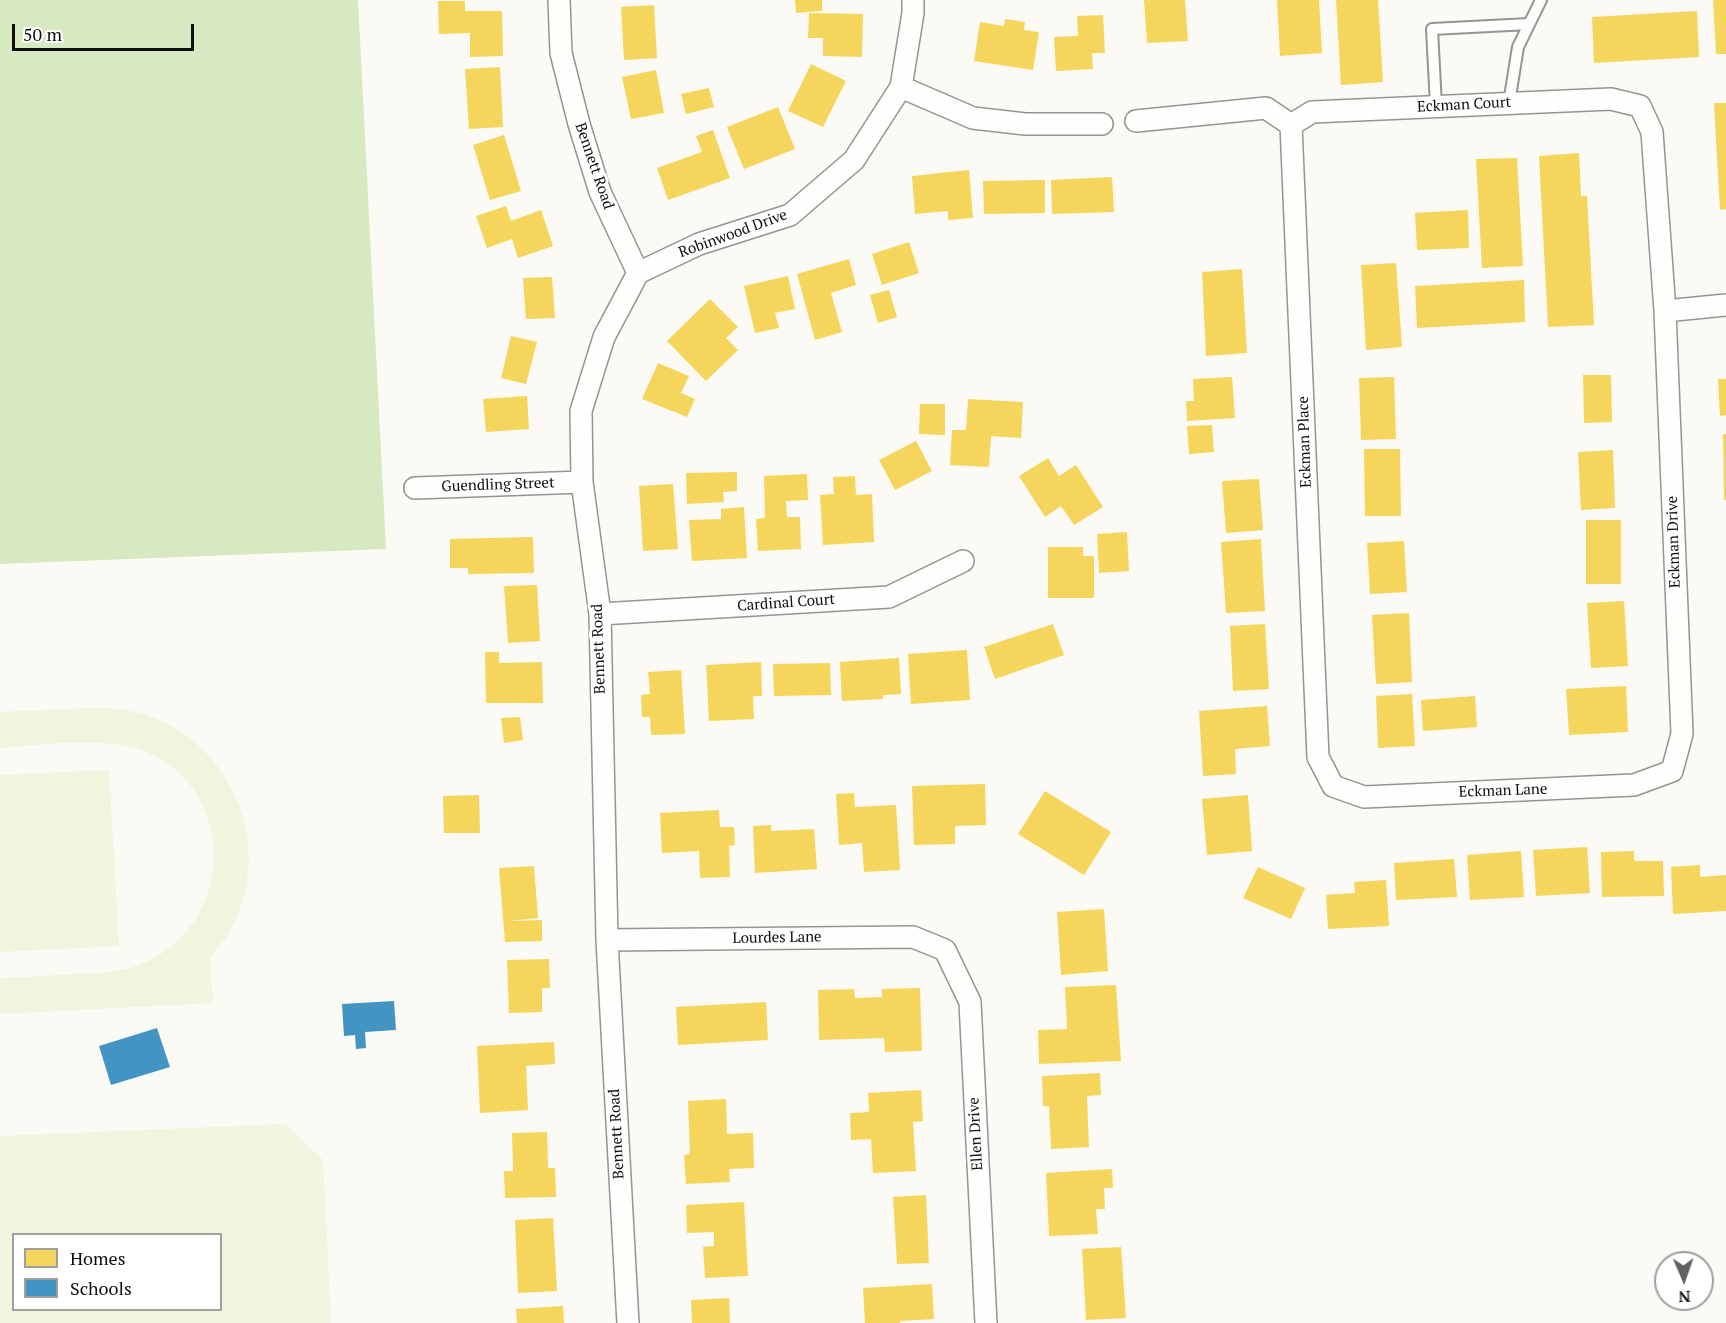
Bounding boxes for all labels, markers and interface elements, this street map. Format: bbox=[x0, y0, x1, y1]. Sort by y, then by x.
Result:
scale bar bbox=[15, 12, 196, 50]
text: 50 m bbox=[23, 22, 62, 46]
street label: Eckman Court bbox=[1417, 94, 1511, 116]
street label: Bennett Road bbox=[571, 120, 617, 212]
street label: Robinwood Drive bbox=[676, 206, 790, 262]
street label: Eckman Place bbox=[1294, 396, 1316, 488]
street label: Guendling Street bbox=[441, 474, 555, 496]
street label: Eckman Drive bbox=[1663, 496, 1685, 588]
street label: Cardinal Court bbox=[736, 591, 836, 615]
street label: Bennett Road bbox=[588, 604, 610, 694]
street label: Eckman Lane bbox=[1458, 780, 1548, 802]
street label: Lourdes Lane bbox=[732, 928, 822, 948]
street label: Bennett Road bbox=[606, 1088, 628, 1180]
street label: Ellen Drive bbox=[965, 1097, 987, 1171]
legend bbox=[12, 1233, 222, 1311]
text: Homes bbox=[70, 1246, 125, 1270]
north arrow bbox=[1654, 1251, 1714, 1311]
text: Schools bbox=[70, 1276, 132, 1300]
text: N bbox=[1678, 1286, 1691, 1308]

